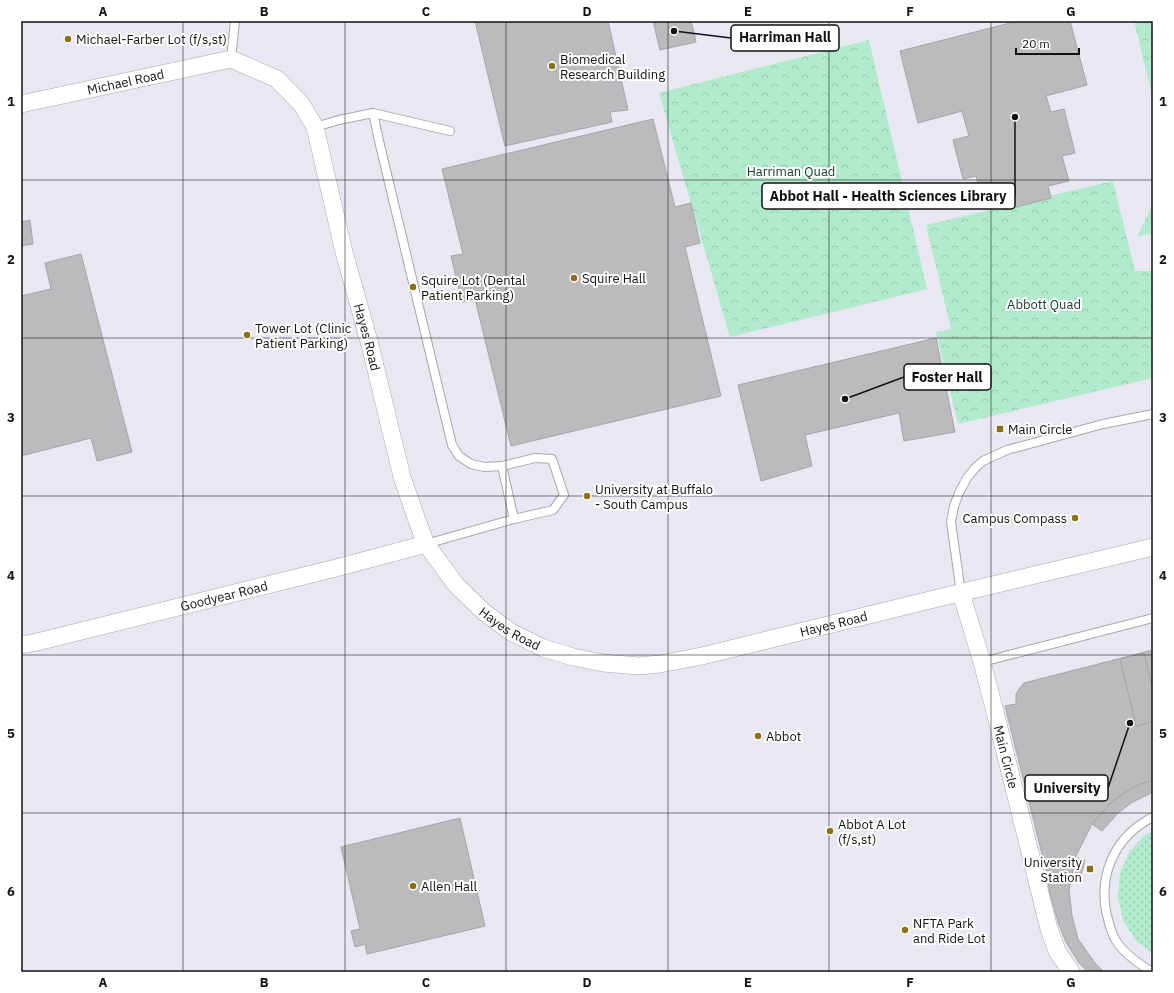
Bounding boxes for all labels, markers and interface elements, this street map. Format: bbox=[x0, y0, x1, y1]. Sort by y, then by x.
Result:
text: A bbox=[99, 3, 108, 20]
text: B bbox=[260, 3, 269, 20]
text: C bbox=[422, 3, 431, 20]
text: D bbox=[582, 3, 592, 20]
text: E bbox=[744, 3, 752, 20]
text: F bbox=[906, 3, 914, 20]
text: G bbox=[1066, 3, 1076, 20]
callout: Harriman Hall bbox=[731, 25, 839, 51]
text: Harriman Hall bbox=[739, 28, 831, 46]
scale bar bbox=[1016, 30, 1079, 56]
place label: Michael-Farber Lot (f/s,st) bbox=[76, 31, 227, 48]
marker: Michael-Farber Lot (f/s,st) bbox=[63, 34, 73, 44]
text: 20 m bbox=[1022, 36, 1050, 51]
place label: Biomedical Research Building bbox=[560, 51, 665, 83]
marker: Biomedical Research Building bbox=[547, 61, 557, 71]
street label: Michael Road bbox=[86, 66, 166, 99]
text: 1 bbox=[7, 93, 15, 110]
text: 1 bbox=[1159, 93, 1167, 110]
park label: Harriman Quad bbox=[747, 163, 835, 180]
callout: Abbot Hall - Health Sciences Library bbox=[762, 183, 1015, 209]
text: Abbot Hall - Health Sciences Library bbox=[769, 187, 1007, 205]
text: 2 bbox=[7, 251, 15, 268]
text: 2 bbox=[1159, 251, 1167, 268]
place label: Squire Hall bbox=[582, 270, 646, 287]
place label: Squire Lot (Dental Patient Parking) bbox=[421, 272, 526, 304]
marker: Squire Hall bbox=[569, 273, 579, 283]
marker: Squire Lot (Dental Patient Parking) bbox=[408, 282, 418, 292]
park label: Abbott Quad bbox=[1007, 296, 1081, 313]
street label: Hayes Road bbox=[350, 301, 384, 372]
place label: Tower Lot (Clinic Patient Parking) bbox=[255, 320, 352, 352]
marker: Tower Lot (Clinic Patient Parking) bbox=[242, 330, 252, 340]
callout: Foster Hall bbox=[904, 364, 991, 390]
text: Foster Hall bbox=[911, 368, 983, 386]
text: 3 bbox=[7, 409, 15, 426]
text: 3 bbox=[1159, 409, 1167, 426]
place label: Main Circle bbox=[1008, 421, 1072, 438]
marker: Main Circle bbox=[995, 424, 1005, 434]
place label: University at Buffalo - South Campus bbox=[595, 481, 713, 513]
marker: University at Buffalo - South Campus bbox=[582, 491, 592, 501]
place label: Campus Compass bbox=[963, 510, 1067, 527]
marker: Campus Compass bbox=[1070, 513, 1080, 523]
text: 4 bbox=[7, 567, 15, 584]
text: 4 bbox=[1159, 567, 1167, 584]
street label: Goodyear Road bbox=[179, 577, 270, 615]
street label: Hayes Road bbox=[476, 603, 543, 654]
street label: Hayes Road bbox=[798, 608, 869, 641]
street label: Main Circle bbox=[990, 724, 1022, 790]
text: 5 bbox=[7, 725, 15, 742]
text: 5 bbox=[1159, 725, 1167, 742]
place label: Abbot bbox=[766, 728, 801, 745]
marker: Abbot bbox=[753, 731, 763, 741]
callout: University bbox=[1025, 775, 1108, 801]
text: University bbox=[1034, 779, 1101, 797]
place label: Abbot A Lot (f/s,st) bbox=[838, 816, 906, 848]
marker: Abbot A Lot (f/s,st) bbox=[825, 826, 835, 836]
place label: University Station bbox=[1024, 854, 1083, 886]
marker: University Station bbox=[1085, 864, 1095, 874]
place label: Allen Hall bbox=[421, 878, 478, 895]
marker: Allen Hall bbox=[408, 881, 418, 891]
text: 6 bbox=[7, 883, 15, 900]
text: 6 bbox=[1159, 883, 1167, 900]
place label: NFTA Park and Ride Lot bbox=[913, 915, 985, 947]
marker: NFTA Park and Ride Lot bbox=[900, 925, 910, 935]
text: A bbox=[99, 974, 108, 991]
text: B bbox=[260, 974, 269, 991]
text: C bbox=[422, 974, 431, 991]
text: D bbox=[582, 974, 592, 991]
text: E bbox=[744, 974, 752, 991]
text: F bbox=[906, 974, 914, 991]
text: G bbox=[1066, 974, 1076, 991]

